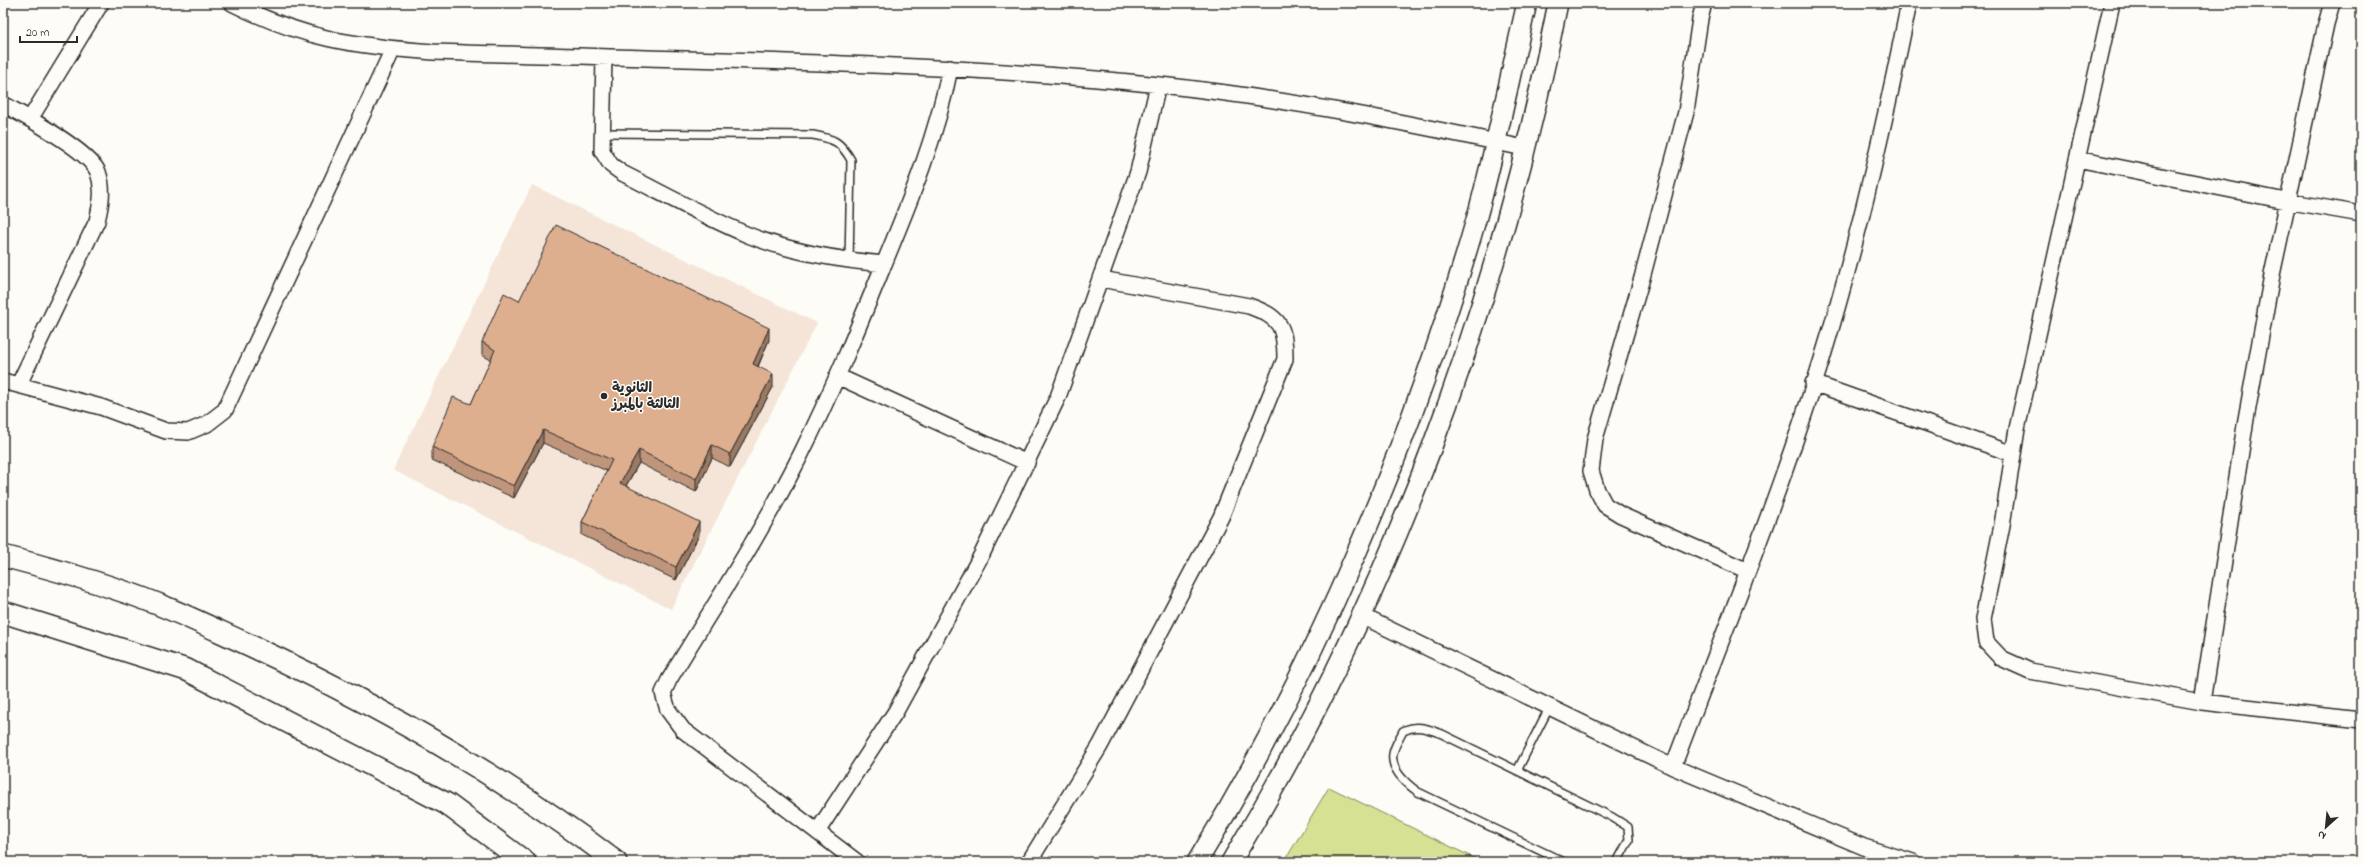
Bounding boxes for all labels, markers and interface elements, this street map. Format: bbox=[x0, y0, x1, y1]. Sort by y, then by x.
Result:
scale bar bbox=[20, 18, 77, 44]
text: 20 m bbox=[26, 24, 49, 42]
place label: الثانوية الثالثة بالمبرز bbox=[610, 378, 680, 415]
marker: الثانوية الثالثة بالمبرز bbox=[599, 391, 609, 401]
north arrow bbox=[2306, 807, 2346, 847]
text: N bbox=[2315, 826, 2329, 844]

